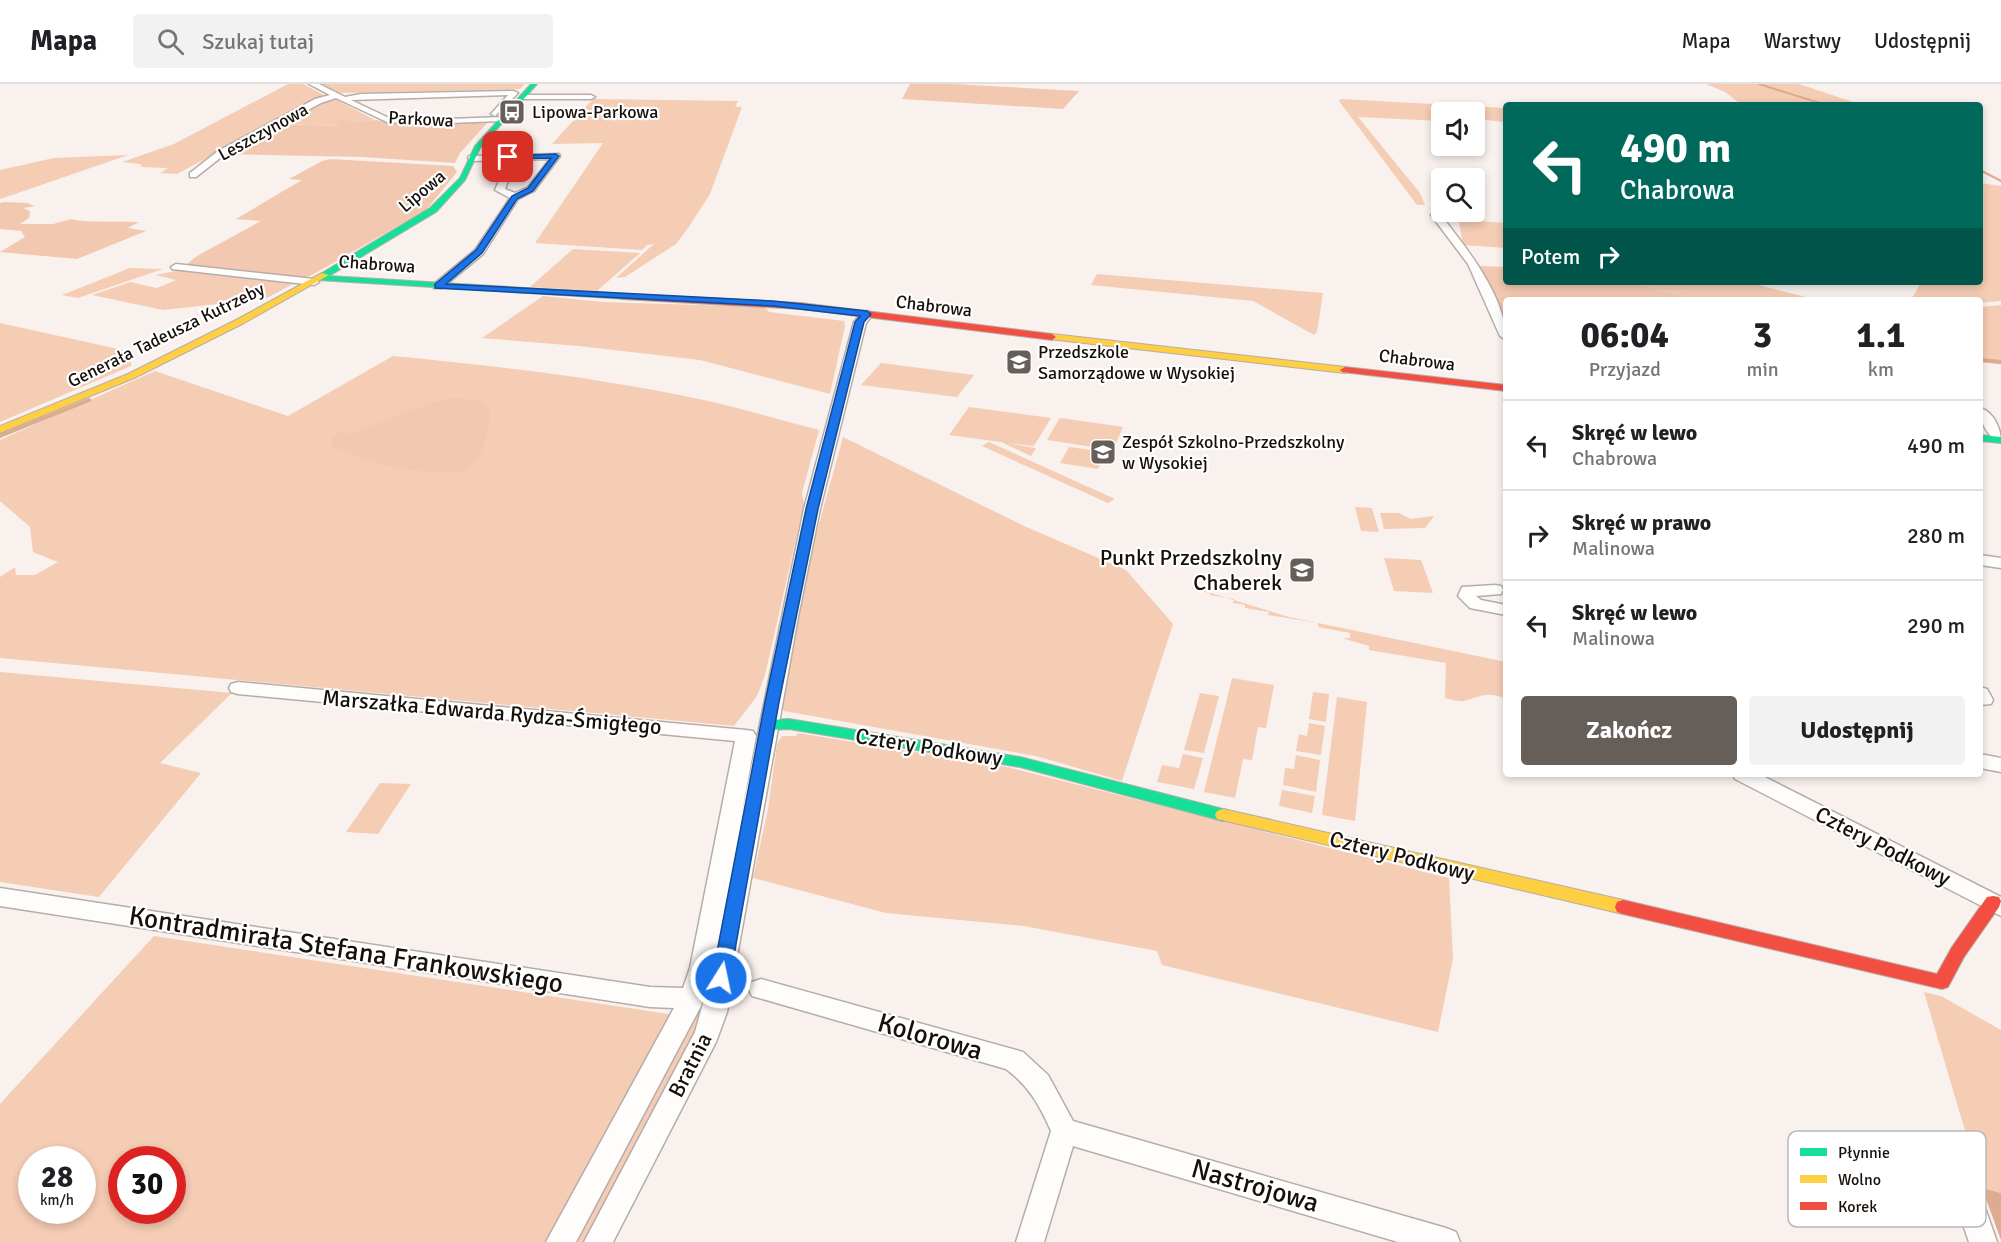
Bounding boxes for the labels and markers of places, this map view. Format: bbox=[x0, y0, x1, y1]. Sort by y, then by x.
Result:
bus stop icon: Lipowa-Parkowa bbox=[497, 97, 527, 127]
place label: Lipowa-Parkowa bbox=[532, 101, 658, 123]
pin bbox=[482, 131, 533, 182]
place label: Przedszkole Samorządowe w Wysokiej bbox=[1038, 341, 1235, 384]
school or university icon: Przedszkole Samorządowe w Wysokiej bbox=[1004, 347, 1034, 377]
place label: Zespół Szkolno-Przedszkolny w Wysokiej bbox=[1122, 431, 1345, 474]
school or university icon: Zespół Szkolno-Przedszkolny w Wysokiej bbox=[1088, 437, 1118, 467]
place label: Punkt Przedszkolny Chaberek bbox=[1100, 544, 1283, 596]
school or university icon: Punkt Przedszkolny Chaberek bbox=[1287, 555, 1317, 585]

